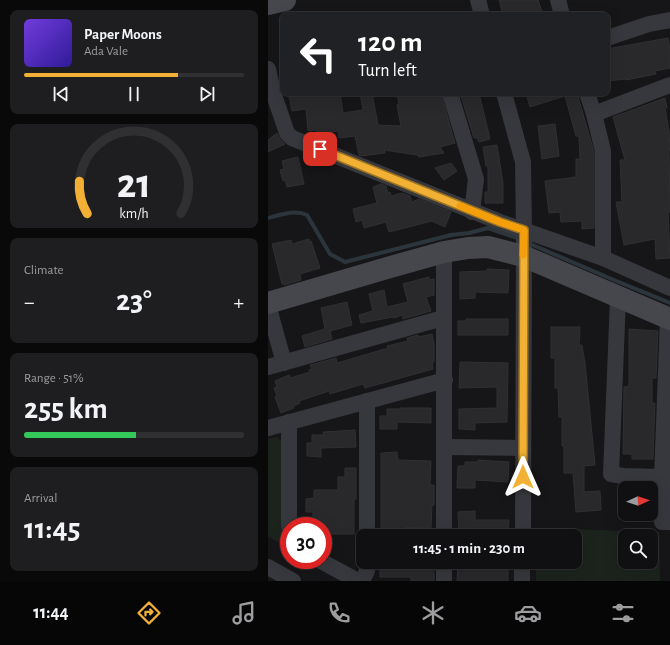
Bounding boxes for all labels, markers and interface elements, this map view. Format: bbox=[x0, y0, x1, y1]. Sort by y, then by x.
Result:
text: Paper Moons bbox=[84, 27, 162, 42]
icon: left bbox=[292, 28, 344, 80]
text: 120 m bbox=[358, 29, 423, 57]
text: Ada Vale bbox=[84, 45, 128, 58]
text: Turn left bbox=[358, 62, 417, 80]
icon: previous bbox=[50, 83, 72, 105]
icon: pause bbox=[123, 83, 145, 105]
icon: next bbox=[196, 83, 218, 105]
pin bbox=[303, 132, 337, 166]
icon: arrive bbox=[309, 138, 331, 160]
text: 21 bbox=[117, 164, 151, 205]
text: km/h bbox=[119, 207, 149, 221]
text: Climate bbox=[24, 264, 63, 277]
text: 23° bbox=[116, 286, 152, 316]
text: − bbox=[24, 291, 35, 313]
text: + bbox=[233, 291, 244, 313]
text: Range · 51% bbox=[24, 372, 84, 385]
text: 255 km bbox=[24, 394, 108, 424]
position arrow bbox=[502, 456, 544, 498]
north arrow bbox=[618, 481, 658, 521]
map controls bbox=[618, 481, 658, 569]
text: Arrival bbox=[24, 492, 57, 505]
text: 11:45 bbox=[24, 514, 81, 544]
speed limit sign: 30 bbox=[280, 517, 332, 569]
button: search bbox=[618, 529, 658, 569]
text: 11:45 · 1 min · 230 m bbox=[413, 541, 525, 556]
icon: directions bbox=[135, 599, 163, 627]
icon: music bbox=[230, 599, 258, 627]
icon: phone bbox=[325, 599, 353, 627]
icon: climate bbox=[419, 599, 447, 627]
icon: car bbox=[514, 599, 542, 627]
icon: filters bbox=[609, 599, 637, 627]
text: 11:44 bbox=[33, 604, 69, 622]

